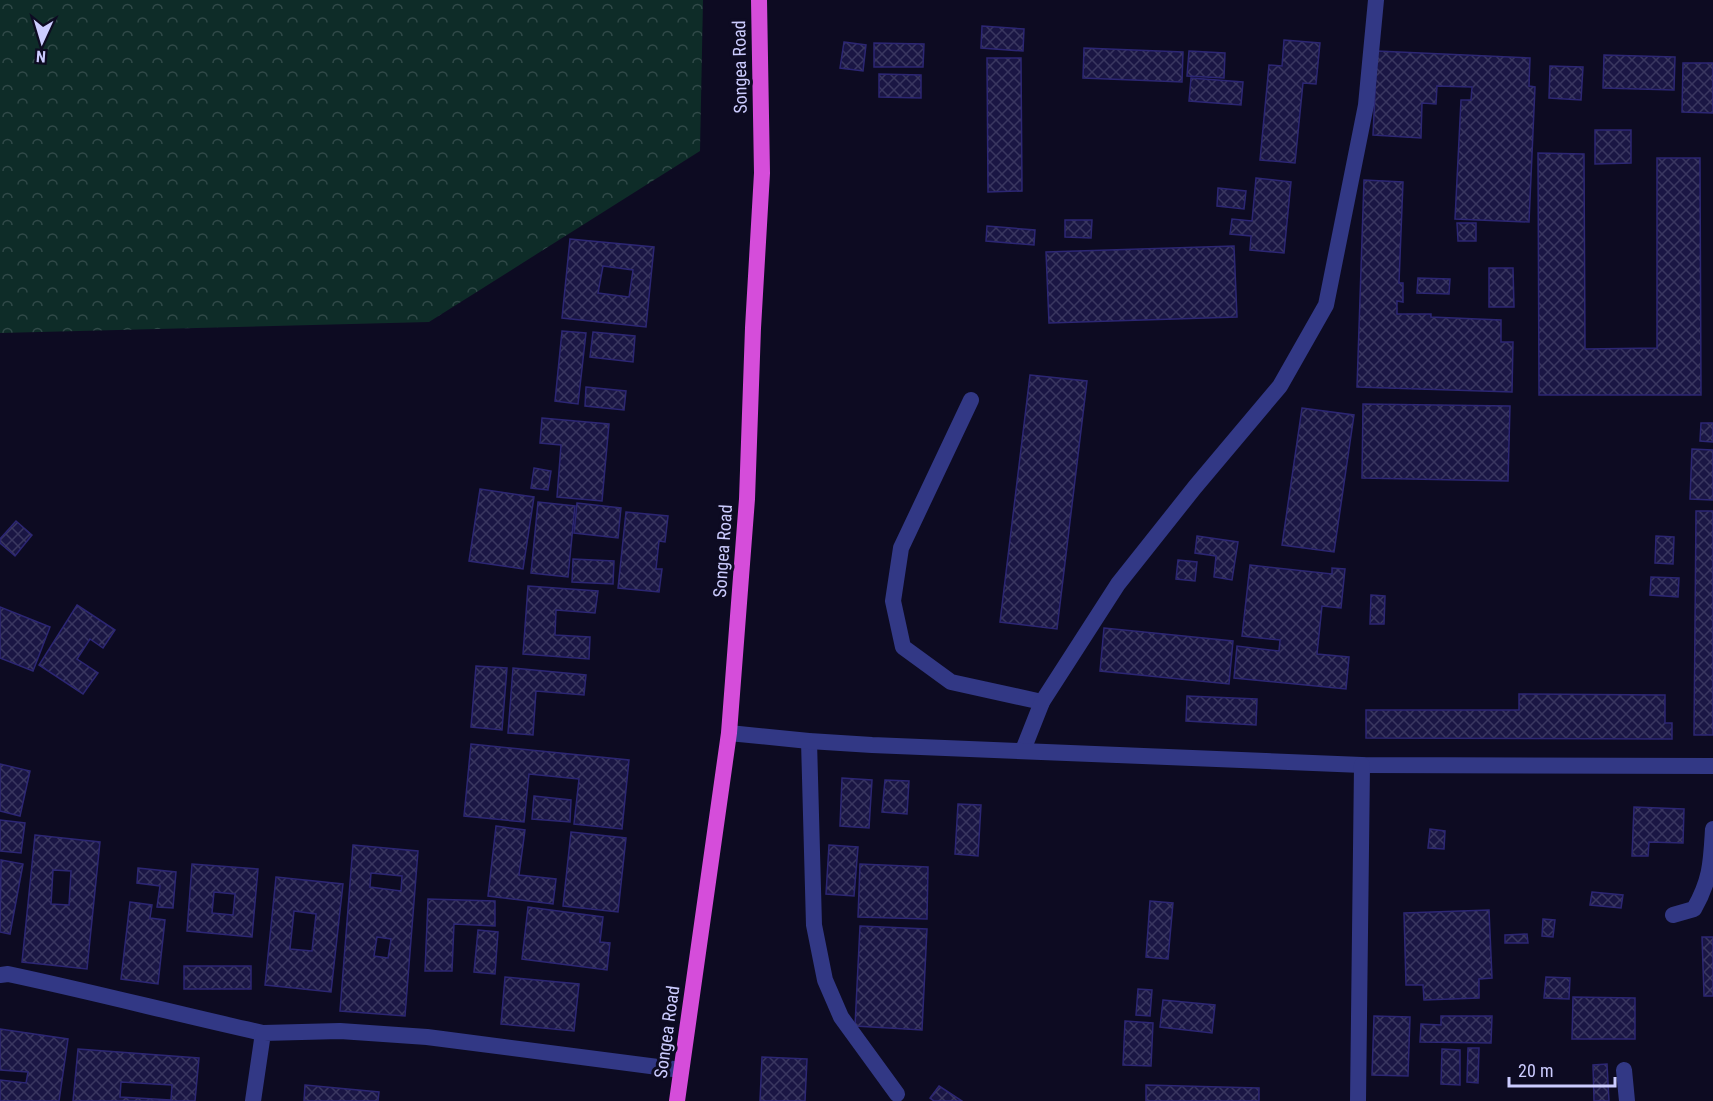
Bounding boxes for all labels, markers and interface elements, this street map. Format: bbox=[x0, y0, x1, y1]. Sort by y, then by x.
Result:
north arrow bbox=[12, 12, 72, 72]
street label: Songea Road bbox=[728, 20, 751, 114]
text: N bbox=[35, 47, 47, 66]
street label: Songea Road bbox=[709, 504, 736, 598]
street label: Songea Road bbox=[650, 984, 683, 1080]
scale bar bbox=[1509, 1050, 1616, 1088]
text: 20 m bbox=[1518, 1060, 1553, 1081]

